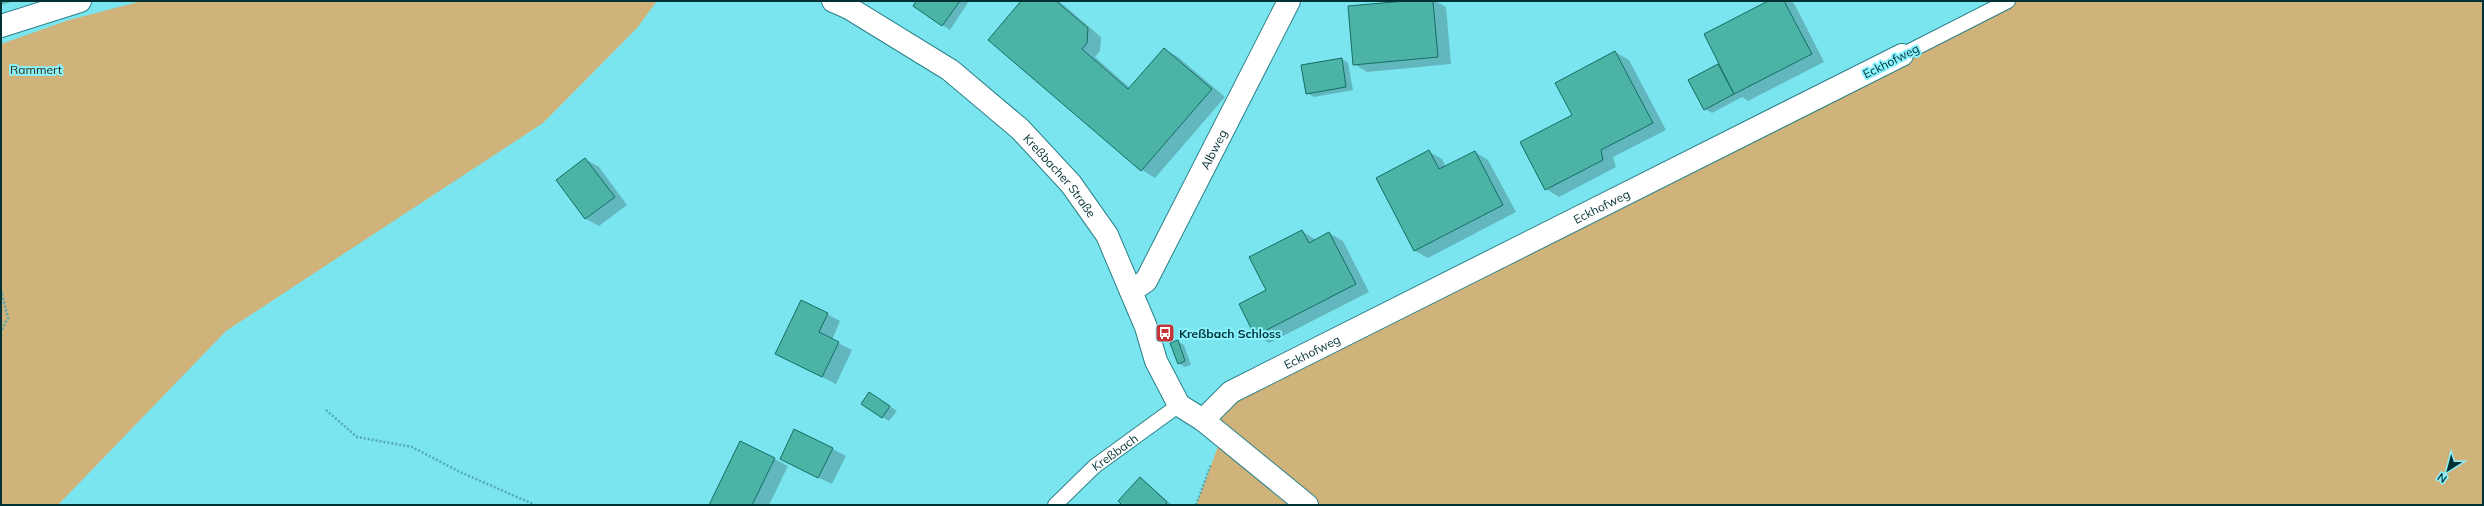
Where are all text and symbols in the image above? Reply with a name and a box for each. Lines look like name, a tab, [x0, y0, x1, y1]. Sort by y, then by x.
street label: Eckhofweg	[1860, 40, 1922, 82]
park label: Rammert	[10, 62, 62, 77]
street label: Albweg	[1197, 127, 1230, 172]
street label: Kreßbacher Straße	[1021, 131, 1100, 220]
street label: Eckhofweg	[1571, 186, 1632, 226]
bus stop icon: Kreßbach Schloss	[1154, 322, 1176, 344]
place label: Kreßbach Schloss	[1179, 326, 1281, 341]
street label: Eckhofweg	[1281, 331, 1342, 372]
street label: Kreßbach	[1089, 430, 1141, 474]
north arrow	[2428, 450, 2468, 490]
text: N	[2435, 470, 2450, 486]

